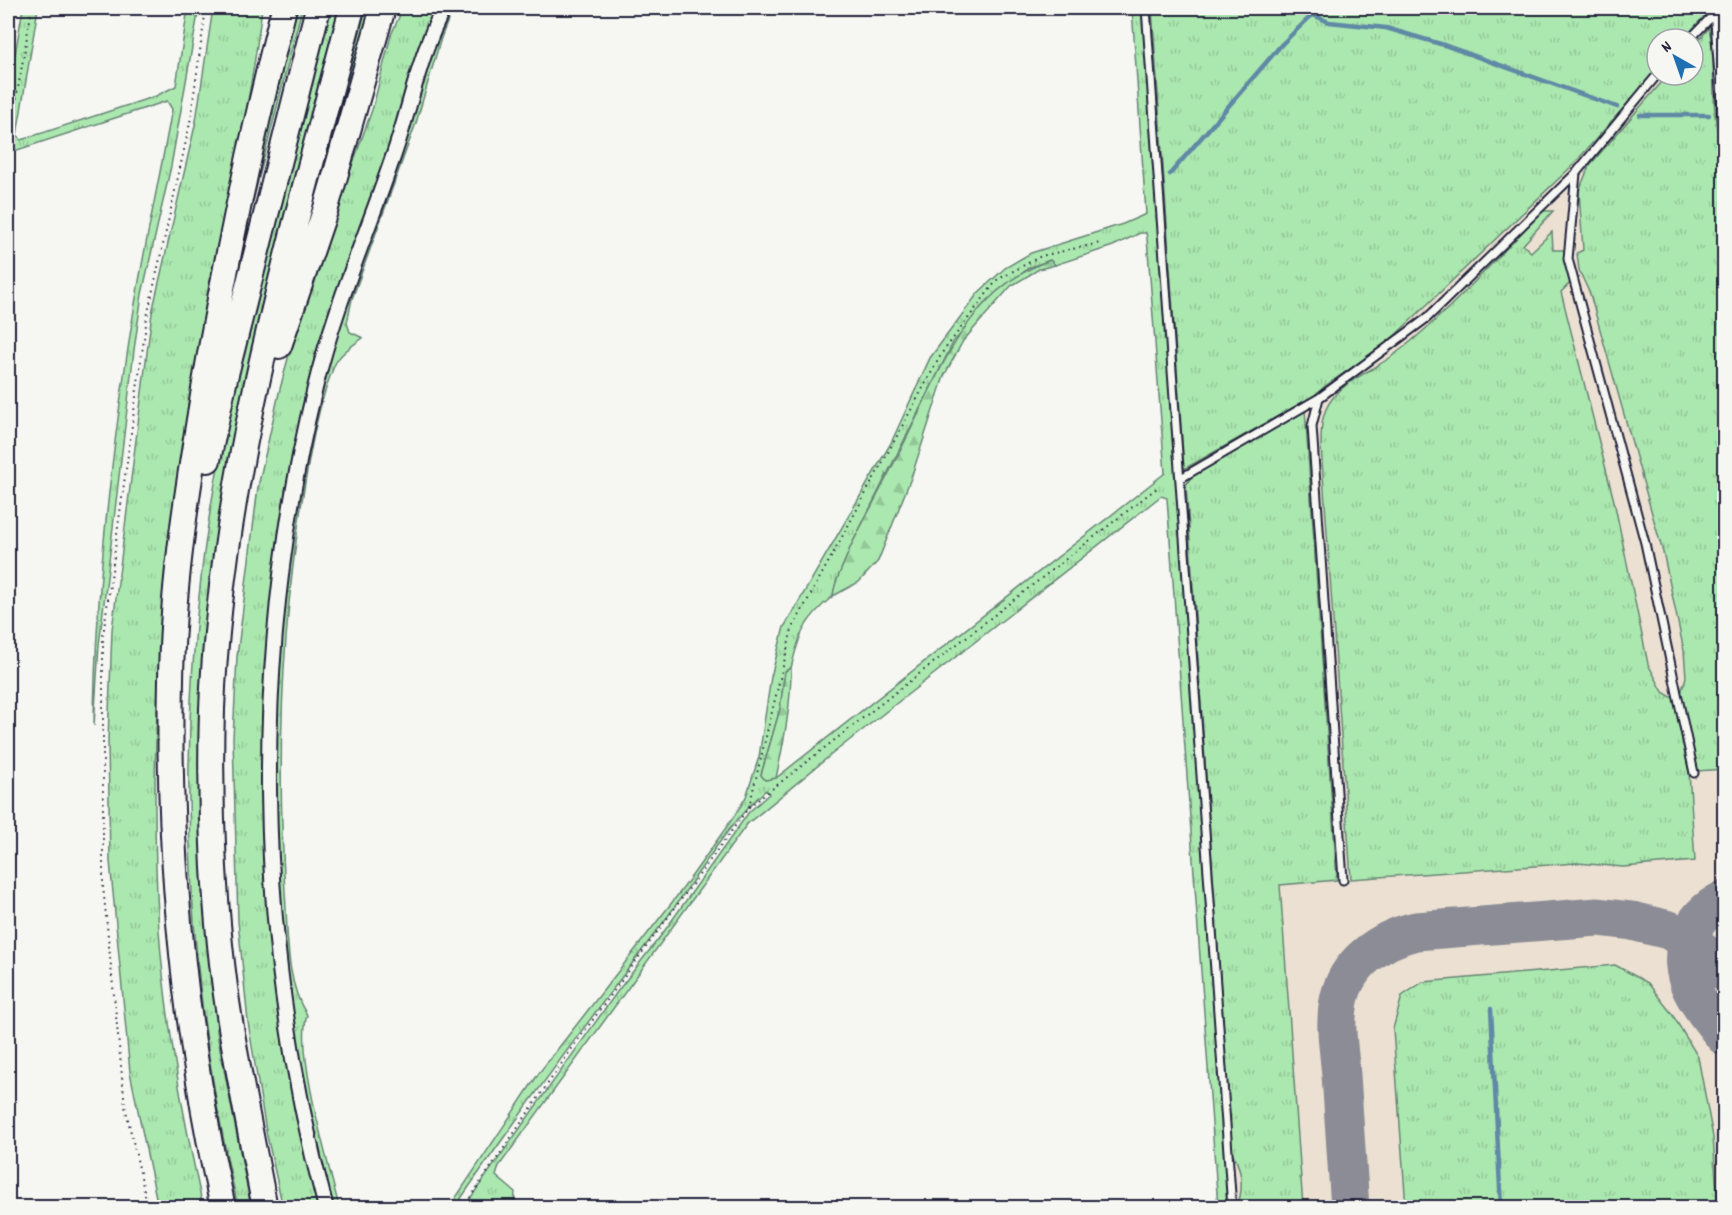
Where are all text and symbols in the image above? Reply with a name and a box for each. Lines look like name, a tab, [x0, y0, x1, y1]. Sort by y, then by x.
north arrow	[1645, 27, 1705, 87]
text: N	[1657, 36, 1677, 59]

